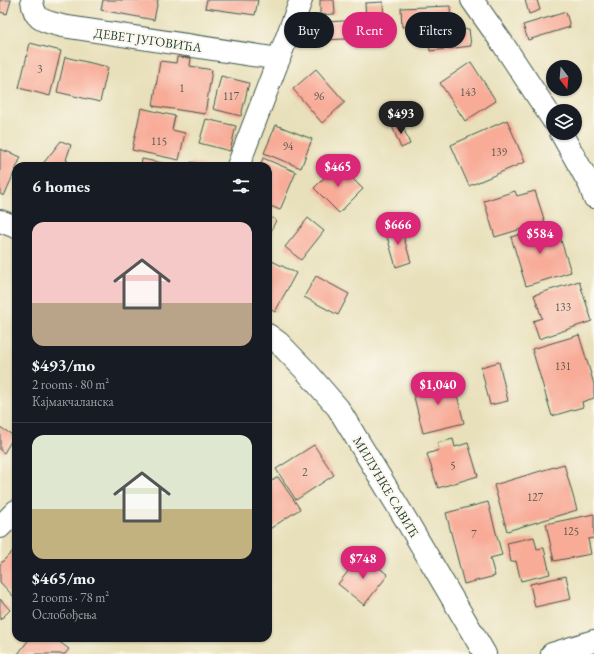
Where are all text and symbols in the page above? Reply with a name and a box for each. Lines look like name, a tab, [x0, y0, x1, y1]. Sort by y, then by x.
chip: Buy	[284, 12, 334, 48]
chip: Rent	[342, 12, 397, 48]
chip: Filters	[405, 12, 466, 48]
street label: ДЕВЕТ ЈУГОВИЋА	[93, 24, 204, 56]
north arrow	[546, 60, 582, 96]
map controls	[546, 60, 582, 140]
house number: 3	[37, 62, 43, 76]
house number: 1	[179, 81, 185, 95]
house number: 143	[460, 85, 476, 99]
house number: 117	[223, 89, 240, 103]
house number: 96	[314, 89, 325, 103]
pin: $493	[377, 101, 425, 135]
button: layers	[546, 104, 582, 140]
text: $493	[388, 105, 414, 122]
house number: 115	[151, 134, 167, 148]
house number: 94	[283, 139, 294, 153]
house number: 139	[491, 145, 508, 159]
pin: $465	[314, 154, 362, 188]
text: $465	[325, 158, 351, 175]
text: 6 homes	[32, 175, 90, 197]
icon: filters	[230, 175, 252, 197]
pin: $666	[374, 212, 422, 246]
text: $666	[385, 216, 411, 233]
pin: $584	[516, 221, 564, 255]
text: $584	[527, 225, 553, 242]
icon: home	[106, 248, 178, 320]
house number: 133	[555, 300, 571, 314]
text: $493/mo	[32, 354, 95, 376]
house number: 131	[555, 359, 571, 373]
pin: $1,040	[405, 372, 471, 406]
text: 2 rooms · 80 m²	[32, 376, 109, 393]
text: $1,040	[420, 376, 456, 393]
text: Кајмакчаланска	[32, 393, 114, 410]
street label: МИЛУНКЕ САВИЋ	[349, 433, 423, 541]
house number: 5	[450, 458, 456, 472]
icon: home	[106, 461, 178, 533]
house number: 2	[302, 465, 308, 479]
house number: 127	[527, 490, 544, 504]
house number: 125	[563, 524, 579, 538]
house number: 7	[471, 527, 477, 541]
pin: $748	[339, 546, 387, 580]
text: $748	[350, 550, 376, 567]
text: $465/mo	[32, 567, 95, 589]
text: 2 rooms · 78 m²	[32, 589, 109, 606]
text: Ослобођења	[32, 606, 97, 623]

